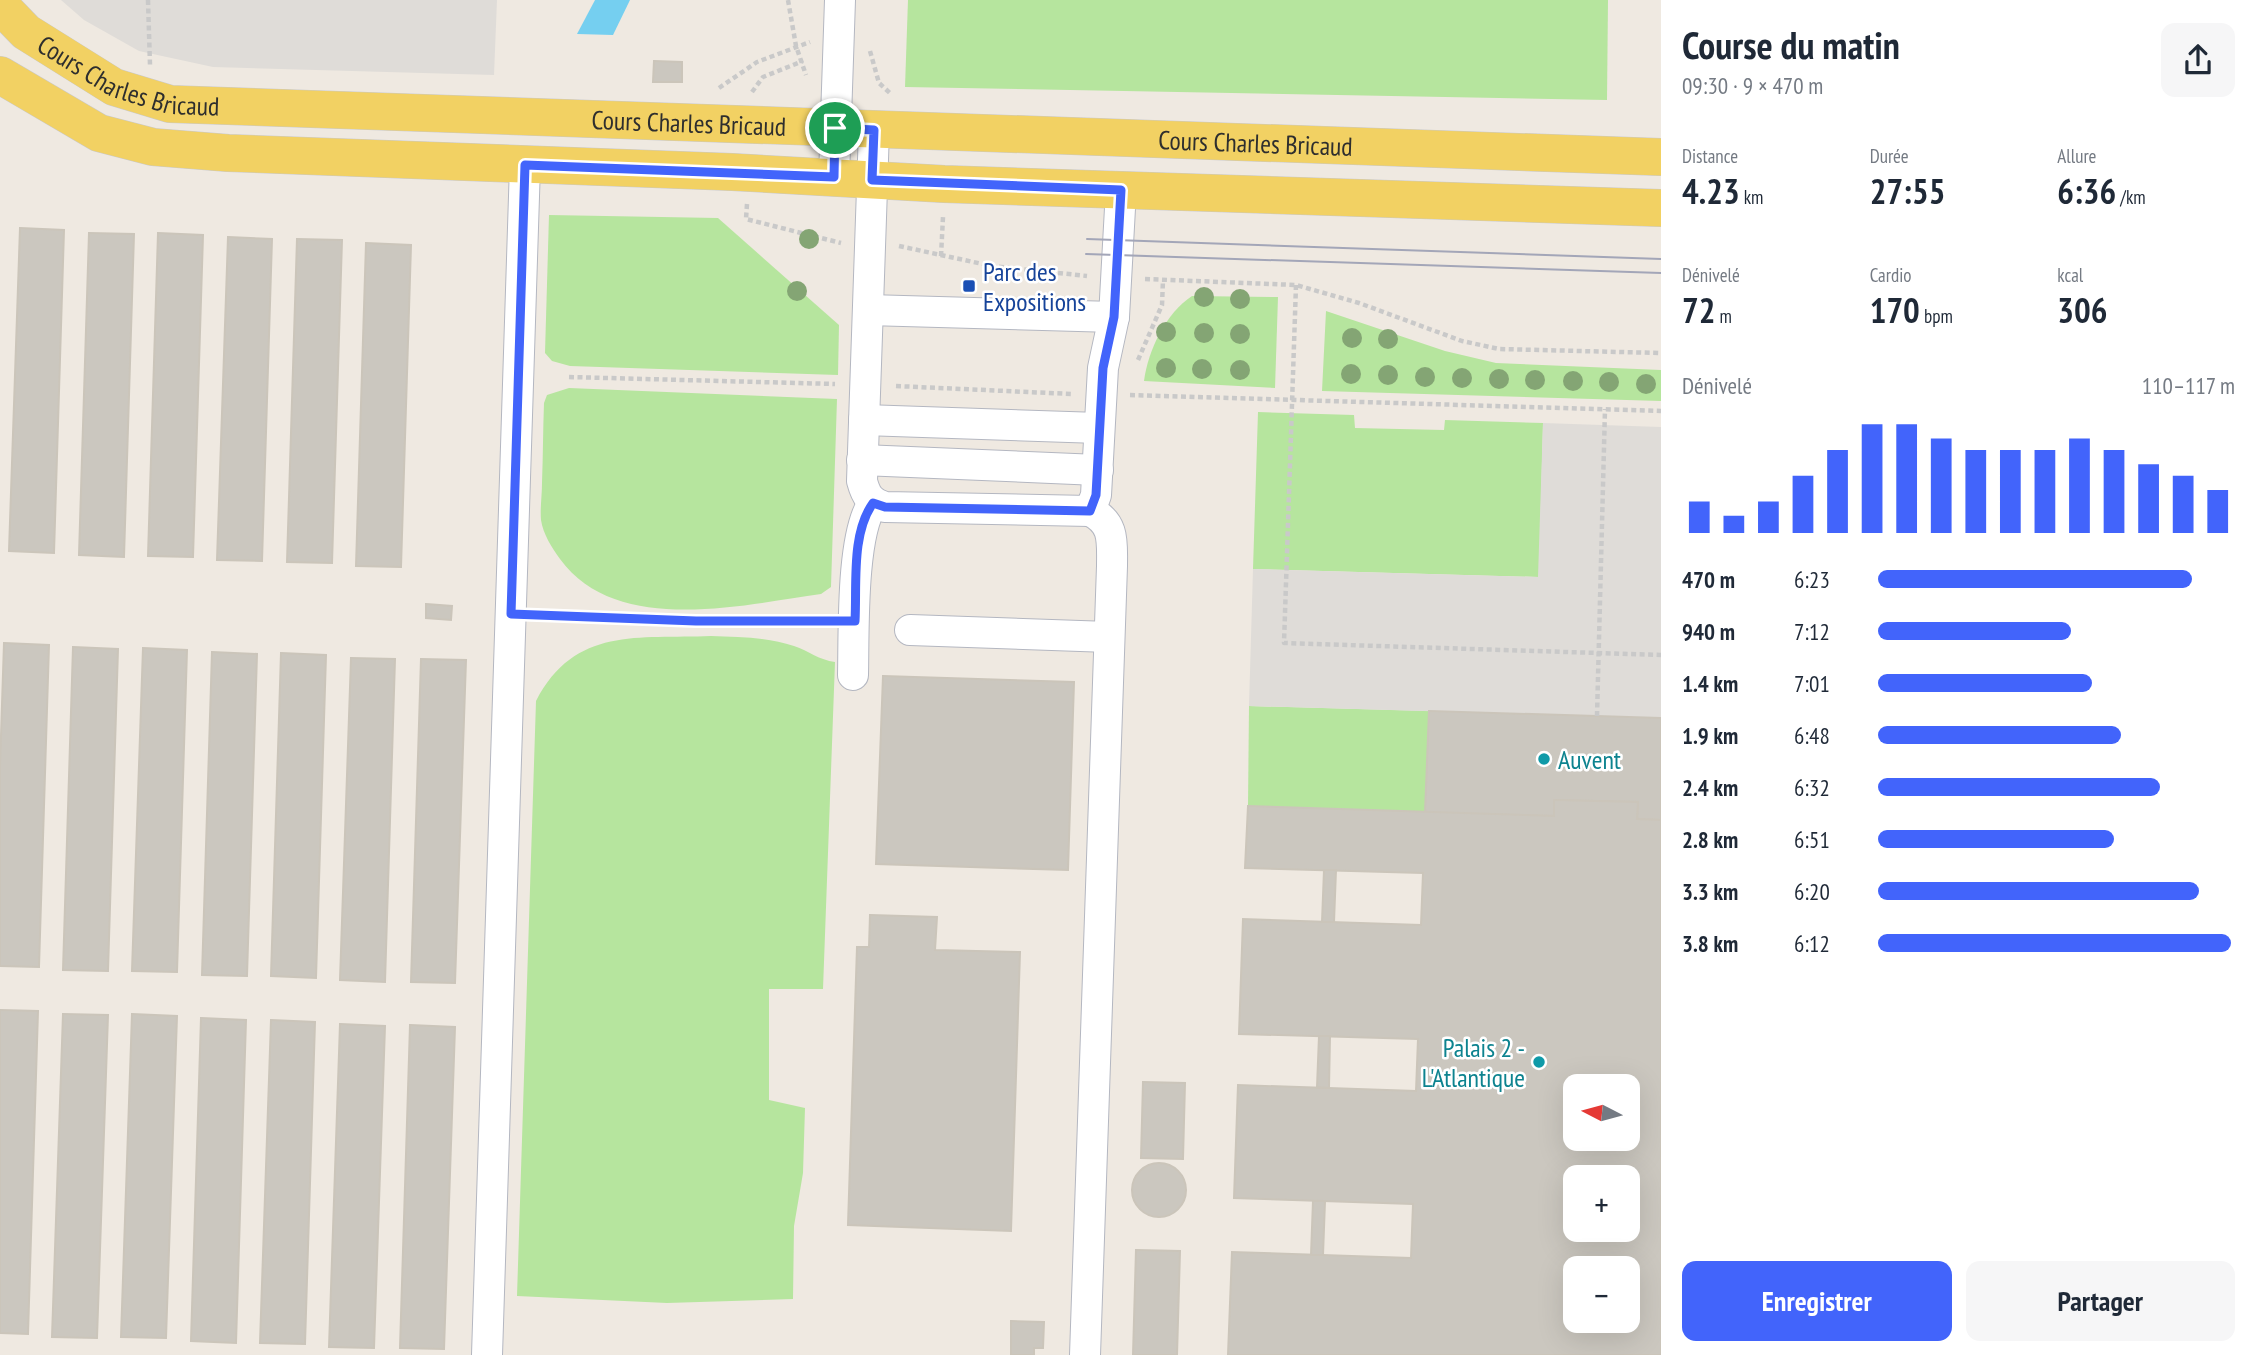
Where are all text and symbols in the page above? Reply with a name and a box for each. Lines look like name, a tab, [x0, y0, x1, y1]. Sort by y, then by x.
text: Course du matin	[1682, 20, 1900, 69]
button: share	[2161, 23, 2235, 97]
street label: Cours Charles Bricaud	[32, 27, 220, 122]
text: 09:30 · 9 × 470 m	[1682, 71, 1823, 100]
pin	[805, 98, 865, 158]
street label: Cours Charles Bricaud	[591, 103, 787, 142]
icon: arrive	[816, 109, 854, 147]
street label: Cours Charles Bricaud	[1158, 123, 1353, 163]
text: Distance	[1682, 144, 1738, 168]
text: Durée	[1870, 144, 1909, 168]
text: Allure	[2057, 144, 2096, 168]
text: 4.23	[1682, 168, 1740, 214]
text: 27:55	[1870, 168, 1945, 214]
text: 6:36	[2057, 168, 2116, 214]
text: km	[1740, 185, 1763, 209]
text: /km	[2116, 185, 2146, 209]
place label: Parc des Expositions	[983, 255, 1086, 318]
text: Dénivelé	[1682, 263, 1740, 287]
text: Cardio	[1870, 263, 1911, 287]
text: kcal	[2057, 263, 2083, 287]
marker: Parc des Expositions	[961, 278, 977, 294]
text: 72	[1682, 287, 1715, 333]
text: 170	[1870, 287, 1920, 333]
text: 306	[2057, 287, 2108, 333]
text: m	[1715, 304, 1732, 328]
text: bpm	[1920, 304, 1953, 328]
text: Dénivelé	[1682, 371, 1752, 400]
text: 110–117 m	[2142, 371, 2235, 400]
text: 470 m	[1682, 565, 1735, 594]
text: 6:23	[1794, 565, 1830, 594]
text: 940 m	[1682, 617, 1735, 646]
text: 7:12	[1794, 617, 1830, 646]
text: 1.4 km	[1682, 669, 1738, 698]
text: 7:01	[1794, 669, 1830, 698]
text: 1.9 km	[1682, 721, 1738, 750]
text: 6:48	[1794, 721, 1830, 750]
place label: Auvent	[1558, 743, 1621, 776]
marker: Auvent	[1536, 751, 1552, 767]
text: 2.4 km	[1682, 773, 1738, 802]
text: 6:32	[1794, 773, 1830, 802]
text: 2.8 km	[1682, 825, 1738, 854]
text: 6:51	[1794, 825, 1830, 854]
text: 3.3 km	[1682, 877, 1738, 906]
text: 6:20	[1794, 877, 1830, 906]
text: 3.8 km	[1682, 929, 1738, 958]
text: 6:12	[1794, 929, 1830, 958]
place label: Palais 2 - L'Atlantique	[1422, 1031, 1525, 1094]
marker: Palais 2 - L'Atlantique	[1531, 1054, 1547, 1070]
north arrow	[1563, 1074, 1640, 1152]
map controls	[1563, 1074, 1640, 1333]
button: +	[1563, 1165, 1640, 1242]
button: −	[1563, 1256, 1640, 1333]
button: Enregistrer	[1682, 1261, 1952, 1341]
button: Partager	[1966, 1261, 2235, 1341]

